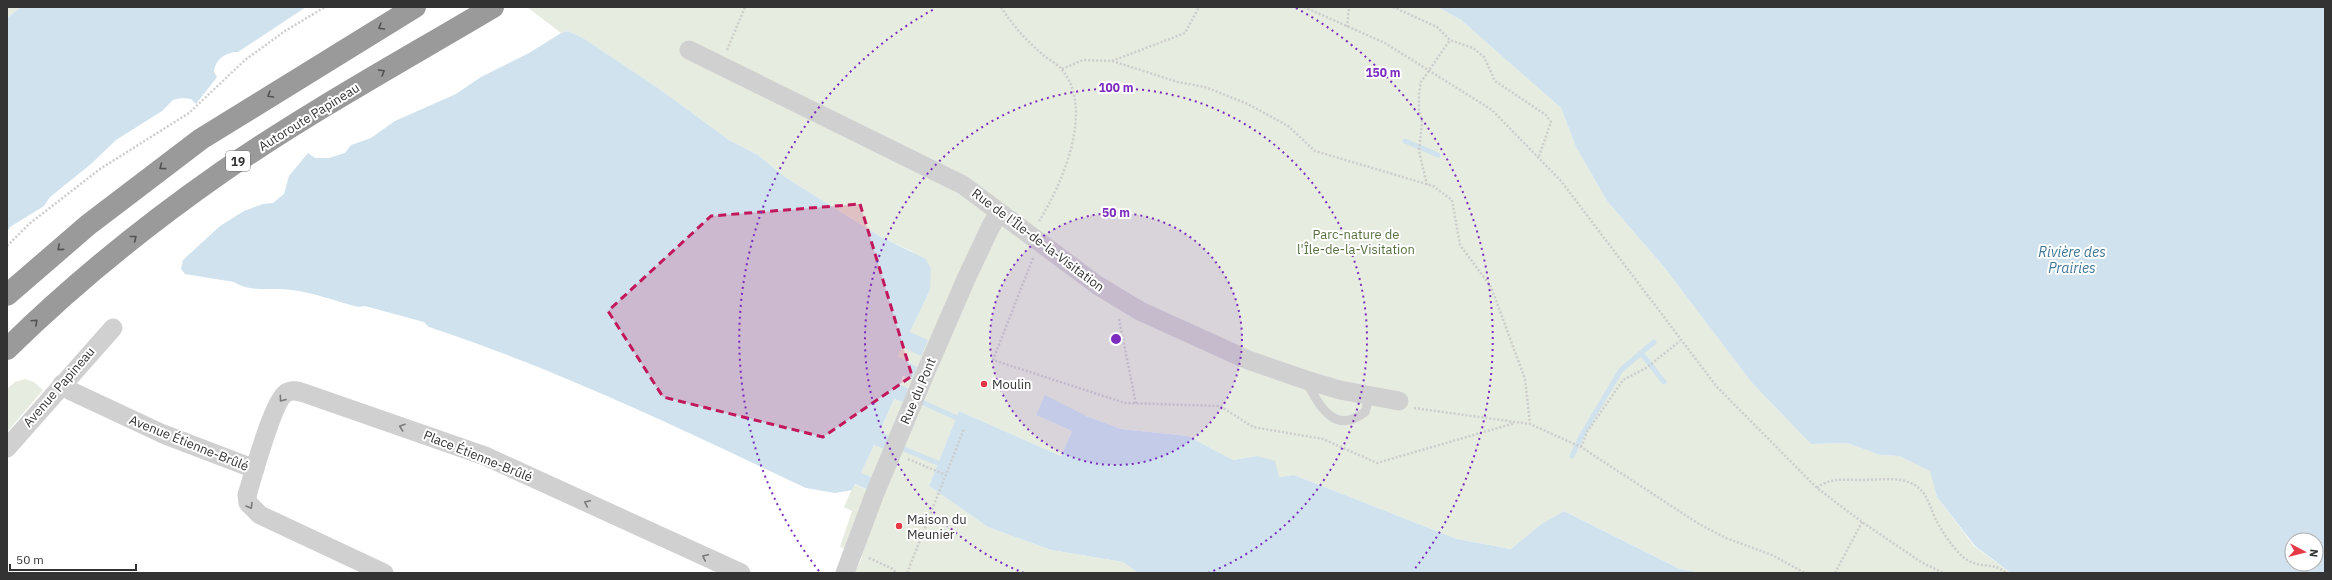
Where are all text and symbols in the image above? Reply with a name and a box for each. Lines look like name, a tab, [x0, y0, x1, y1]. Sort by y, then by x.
one-way arrow	[378, 22, 385, 29]
text: 150 m	[1365, 65, 1401, 80]
one-way arrow	[378, 69, 385, 76]
street label: Autoroute Papineau	[255, 79, 363, 155]
text: 100 m	[1098, 80, 1134, 95]
one-way arrow	[267, 90, 274, 97]
road number: 19	[226, 151, 250, 171]
one-way arrow	[160, 162, 167, 169]
street label: Rue de l'Île-de-la-Visitation	[968, 185, 1108, 295]
text: 50 m	[1102, 205, 1130, 220]
park label: Parc-nature de l'Île-de-la-Visitation	[1297, 226, 1415, 258]
one-way arrow	[130, 235, 137, 242]
one-way arrow	[58, 243, 65, 250]
water label: Rivière des Prairies	[2038, 243, 2106, 277]
one-way arrow	[31, 320, 38, 327]
centre of rings	[1109, 332, 1123, 346]
street label: Avenue Papineau	[20, 343, 98, 431]
street label: Rue du Pont	[896, 355, 940, 427]
place label: Moulin	[992, 376, 1031, 393]
marker: Moulin	[979, 379, 989, 389]
one-way arrow	[280, 394, 287, 401]
street label: Avenue Étienne-Brûlé	[127, 411, 251, 475]
one-way arrow	[399, 423, 406, 431]
street label: Place Étienne-Brûlé	[421, 426, 535, 486]
one-way arrow	[584, 500, 591, 508]
one-way arrow	[246, 502, 253, 509]
place label: Maison du Meunier	[907, 511, 967, 543]
marker: Maison du Meunier	[894, 521, 904, 531]
north arrow	[2284, 532, 2324, 572]
scale bar	[10, 546, 136, 572]
text: N	[2306, 548, 2321, 558]
text: 50 m	[16, 552, 44, 567]
one-way arrow	[702, 554, 710, 562]

